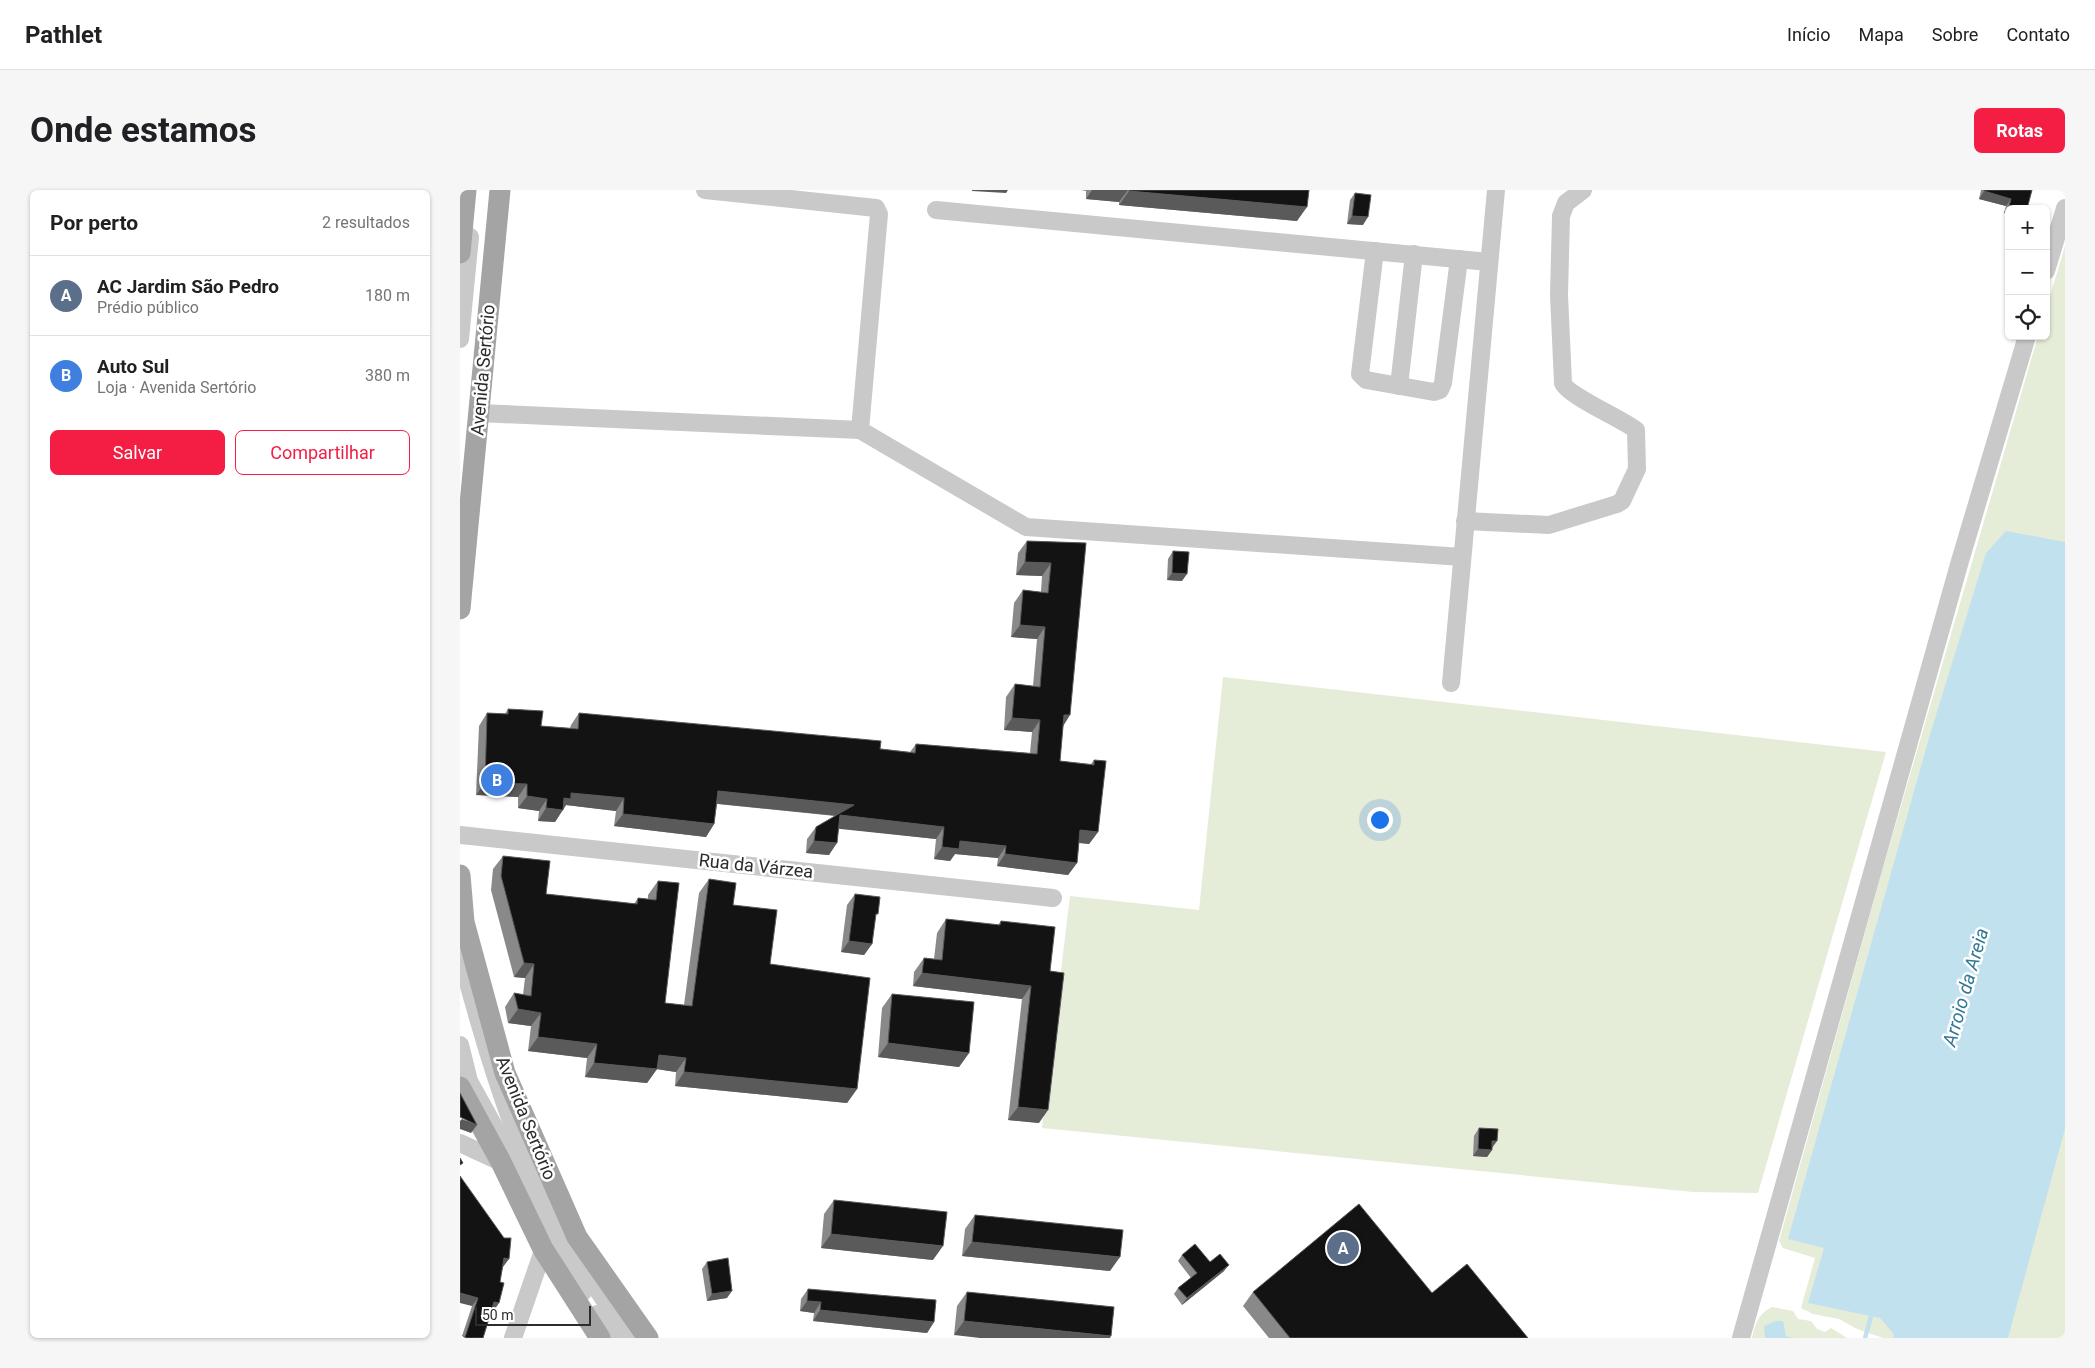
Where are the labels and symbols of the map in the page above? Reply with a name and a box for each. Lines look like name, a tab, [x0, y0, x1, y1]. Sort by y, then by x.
street label: Avenida Sertório	[466, 303, 499, 436]
pin: B	[481, 761, 513, 799]
your location	[1367, 807, 1393, 833]
street label: Rua da Várzea	[698, 849, 814, 882]
water label: Arroio da Areia	[1937, 925, 1993, 1050]
street label: Avenida Sertório	[492, 1053, 561, 1183]
pin: A	[1327, 1229, 1359, 1267]
scale bar	[475, 1303, 591, 1326]

